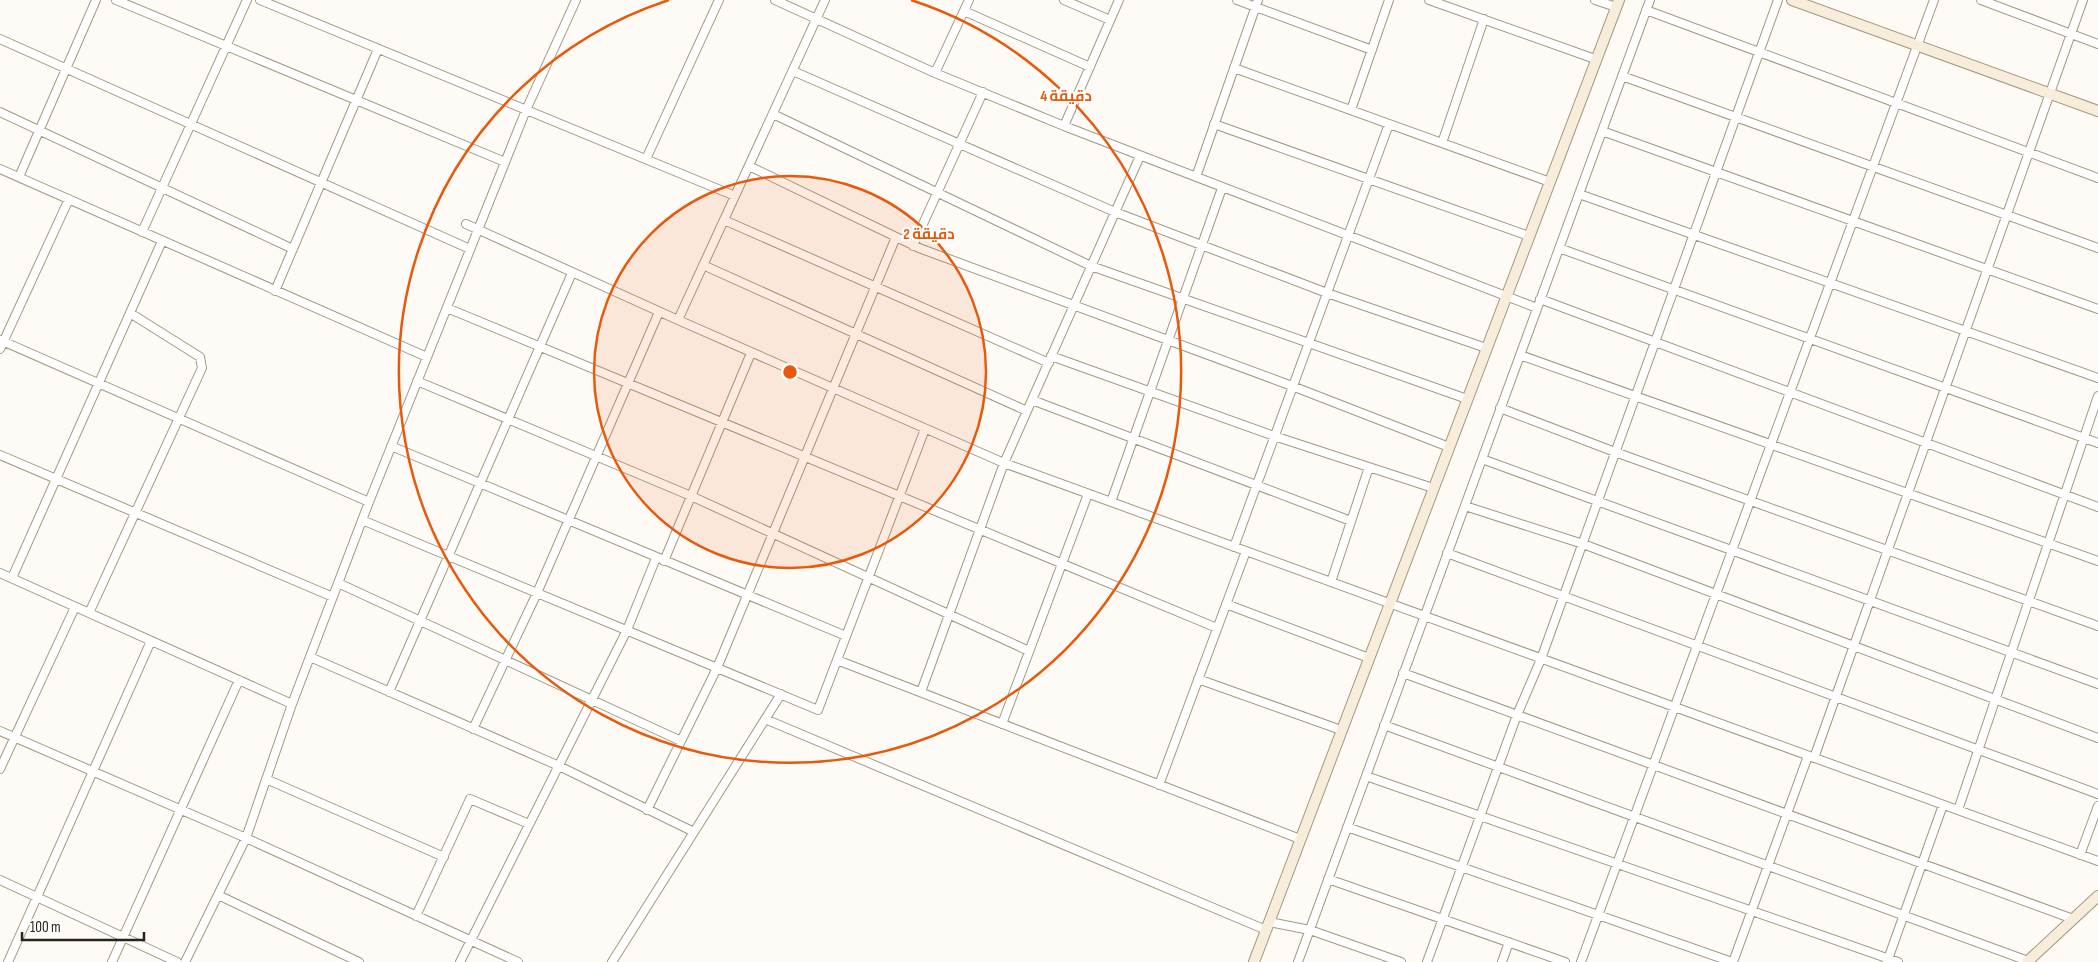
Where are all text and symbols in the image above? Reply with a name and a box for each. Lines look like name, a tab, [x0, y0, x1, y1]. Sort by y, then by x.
text: 4 دقيقة	[1040, 87, 1092, 106]
text: 2 دقيقة	[903, 225, 955, 244]
centre of rings	[781, 363, 799, 381]
scale bar	[22, 910, 145, 942]
text: 100 m	[30, 918, 61, 937]

